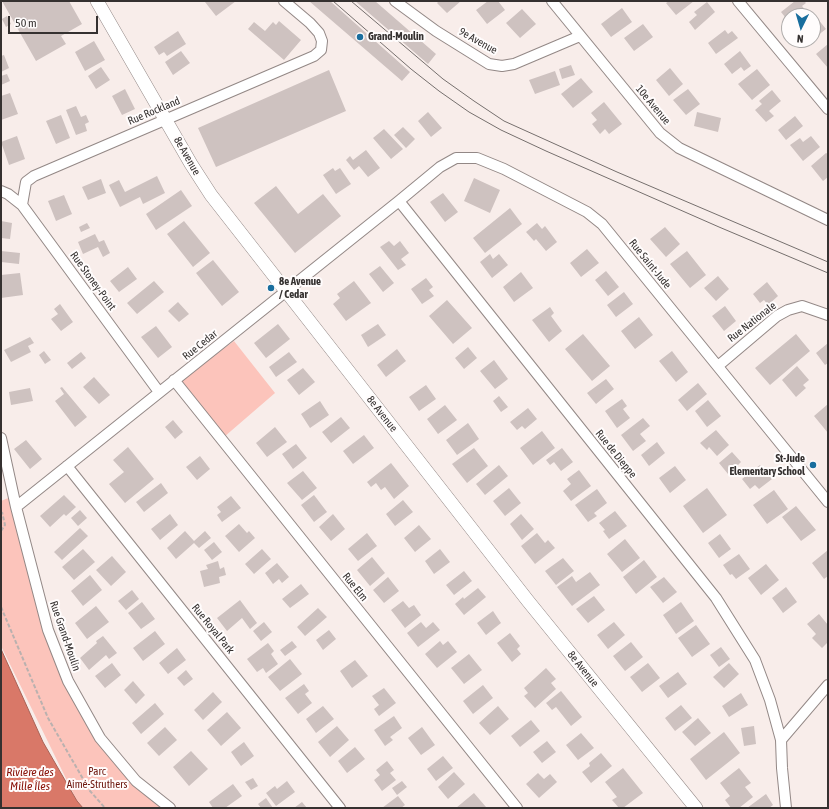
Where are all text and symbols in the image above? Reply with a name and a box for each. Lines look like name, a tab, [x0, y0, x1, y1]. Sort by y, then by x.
scale bar	[10, 8, 100, 34]
north arrow	[781, 8, 821, 48]
text: 50 m	[15, 16, 37, 30]
street label: 9e Avenue	[456, 25, 500, 57]
place label: Grand-Moulin	[368, 30, 424, 44]
marker: Grand-Moulin	[355, 32, 365, 42]
text: N	[796, 33, 804, 45]
street label: 10e Avenue	[633, 83, 673, 127]
street label: Rue Rockland	[126, 94, 182, 128]
street label: 8e Avenue	[171, 134, 203, 178]
street label: Rue Saint-Jude	[626, 237, 674, 291]
street label: Rue Stoney-Point	[67, 249, 119, 313]
place label: 8e Avenue / Cedar	[279, 275, 321, 301]
marker: 8e Avenue / Cedar	[266, 283, 276, 293]
street label: Rue Nationale	[725, 299, 779, 345]
street label: Rue Cedar	[180, 327, 220, 363]
street label: 8e Avenue	[364, 393, 400, 435]
street label: Rue de Dieppe	[593, 427, 639, 481]
place label: St-Jude Elementary School	[729, 452, 805, 478]
marker: St-Jude Elementary School	[808, 460, 818, 470]
street label: Rue Elm	[340, 570, 370, 604]
street label: Rue Grand-Moulin	[47, 599, 83, 673]
street label: Rue Royal Park	[189, 601, 237, 657]
street label: 8e Avenue	[565, 648, 601, 690]
water label: Rivière des Mille Îles	[6, 765, 54, 793]
park label: Parc Aimé-Struthers	[67, 765, 127, 791]

